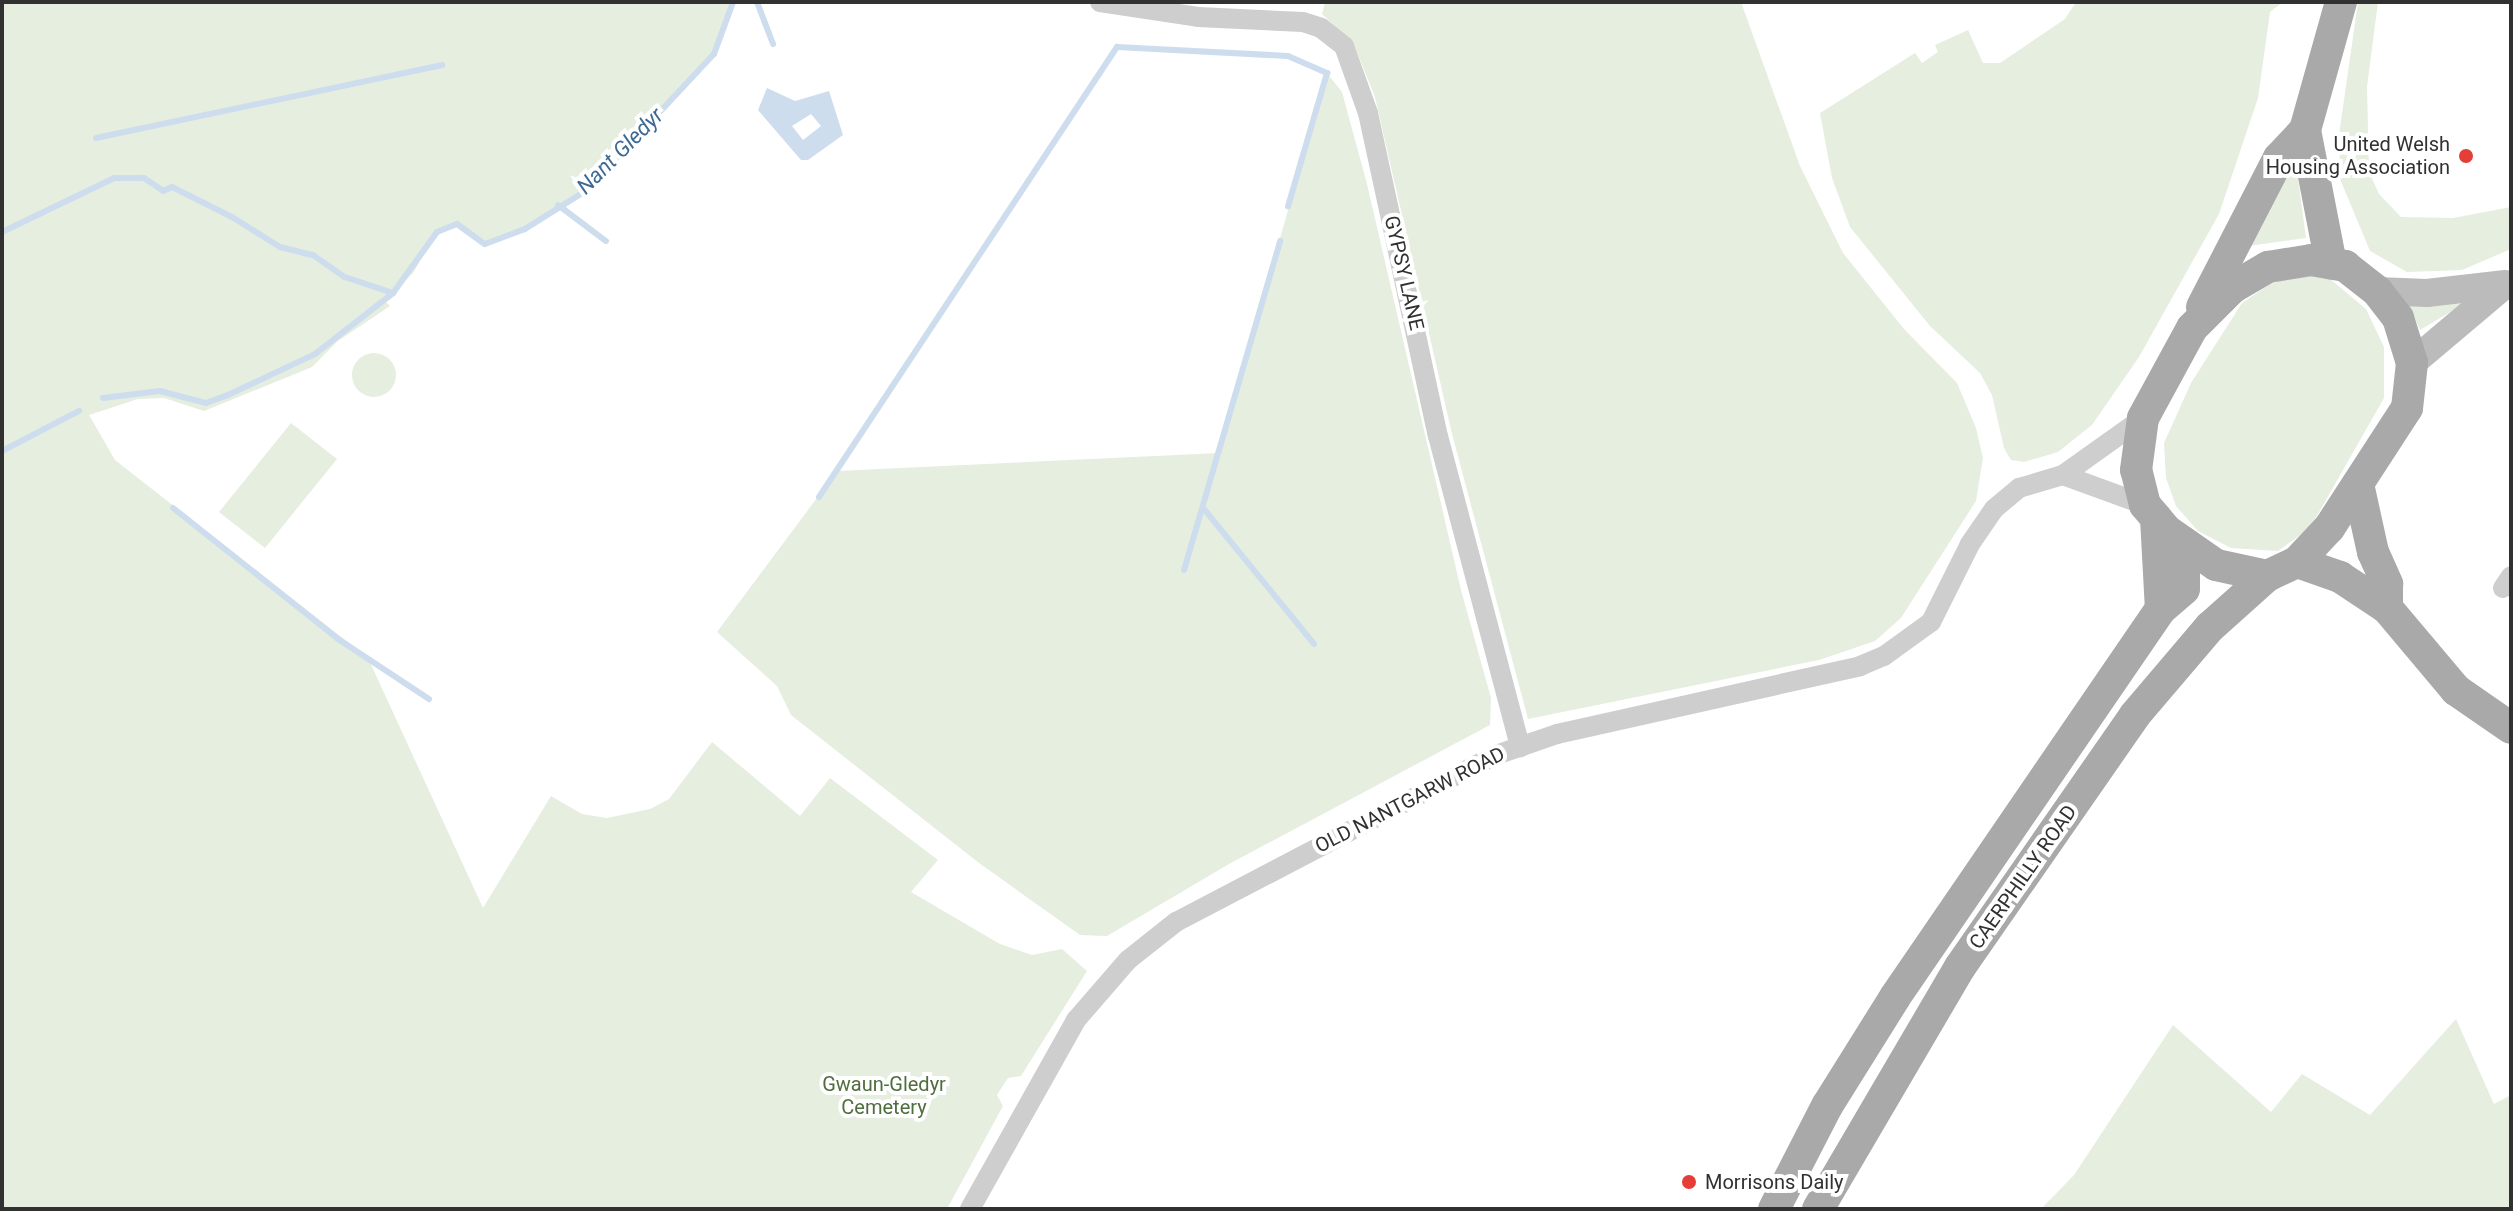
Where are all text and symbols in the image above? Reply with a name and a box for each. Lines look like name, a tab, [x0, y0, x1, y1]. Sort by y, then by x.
water label: Nant Gledyr	[571, 102, 669, 200]
place label: United Welsh Housing Association	[2266, 132, 2450, 179]
marker: United Welsh Housing Association	[2457, 147, 2475, 165]
street label: GYPSY LANE	[1379, 213, 1429, 333]
street label: OLD NANTGARW ROAD	[1311, 742, 1509, 858]
street label: CAERPHILLY ROAD	[1964, 800, 2082, 954]
park label: Gwaun-Gledyr Cemetery	[822, 1073, 946, 1120]
place label: Morrisons Daily	[1705, 1170, 1844, 1194]
marker: Morrisons Daily	[1680, 1173, 1698, 1191]

